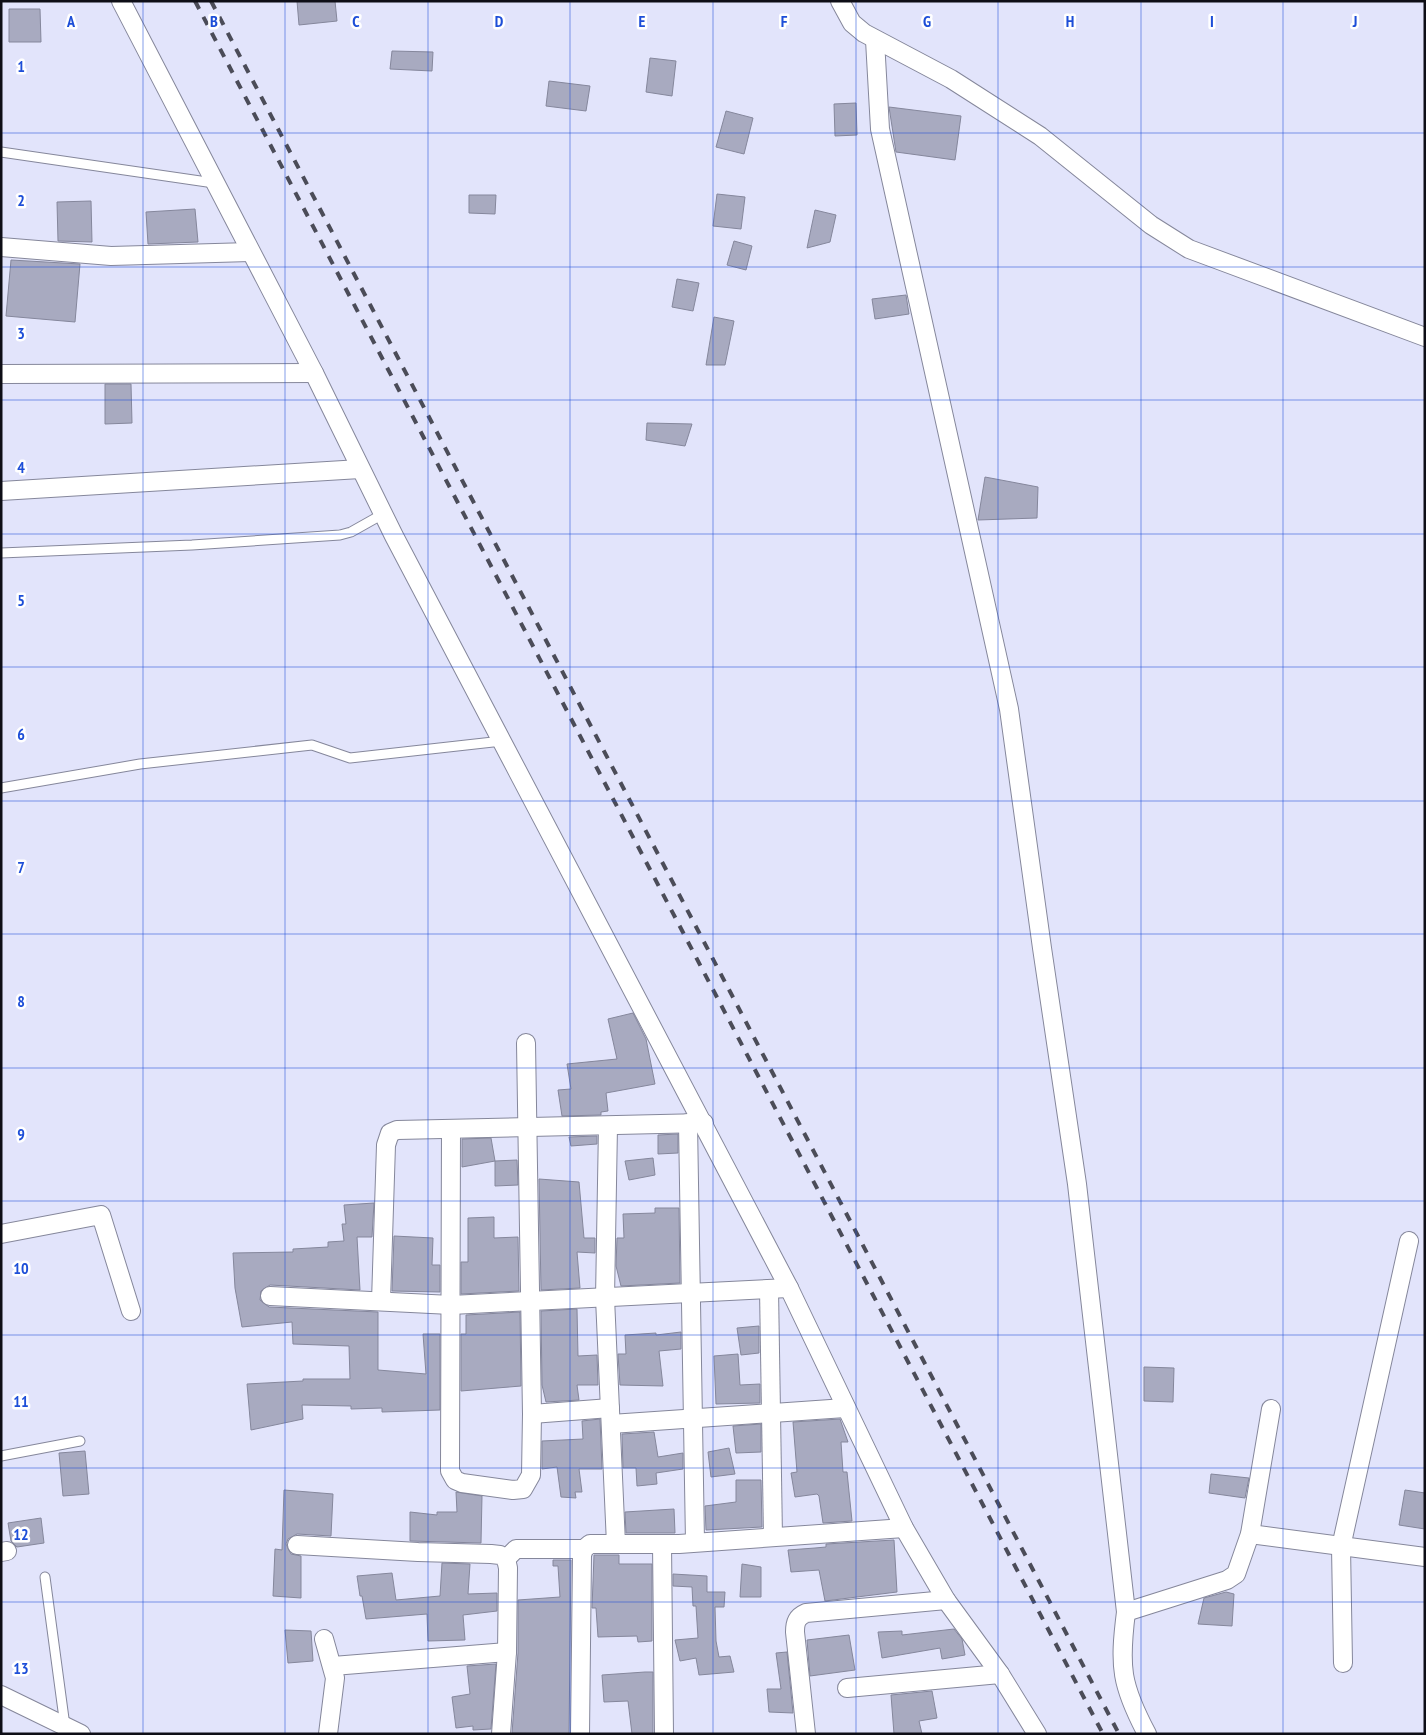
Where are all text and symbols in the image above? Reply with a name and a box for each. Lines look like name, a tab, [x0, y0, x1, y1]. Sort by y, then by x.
text: A	[66, 11, 76, 31]
text: B	[210, 11, 218, 31]
text: C	[352, 11, 360, 31]
text: D	[495, 11, 504, 31]
text: E	[639, 11, 646, 31]
text: F	[781, 11, 788, 31]
text: G	[923, 11, 931, 31]
text: H	[1066, 11, 1074, 31]
text: I	[1210, 11, 1214, 31]
text: J	[1352, 11, 1357, 31]
text: 1	[17, 56, 25, 76]
text: 2	[17, 190, 25, 210]
text: 3	[17, 323, 25, 343]
text: 4	[17, 457, 25, 477]
text: 5	[17, 590, 25, 610]
text: 6	[17, 724, 25, 744]
text: 7	[17, 857, 25, 877]
text: 8	[17, 991, 25, 1011]
text: 9	[17, 1124, 25, 1144]
text: 10	[13, 1258, 29, 1278]
text: 11	[13, 1391, 29, 1411]
text: 12	[13, 1524, 29, 1544]
text: 13	[13, 1658, 29, 1678]

